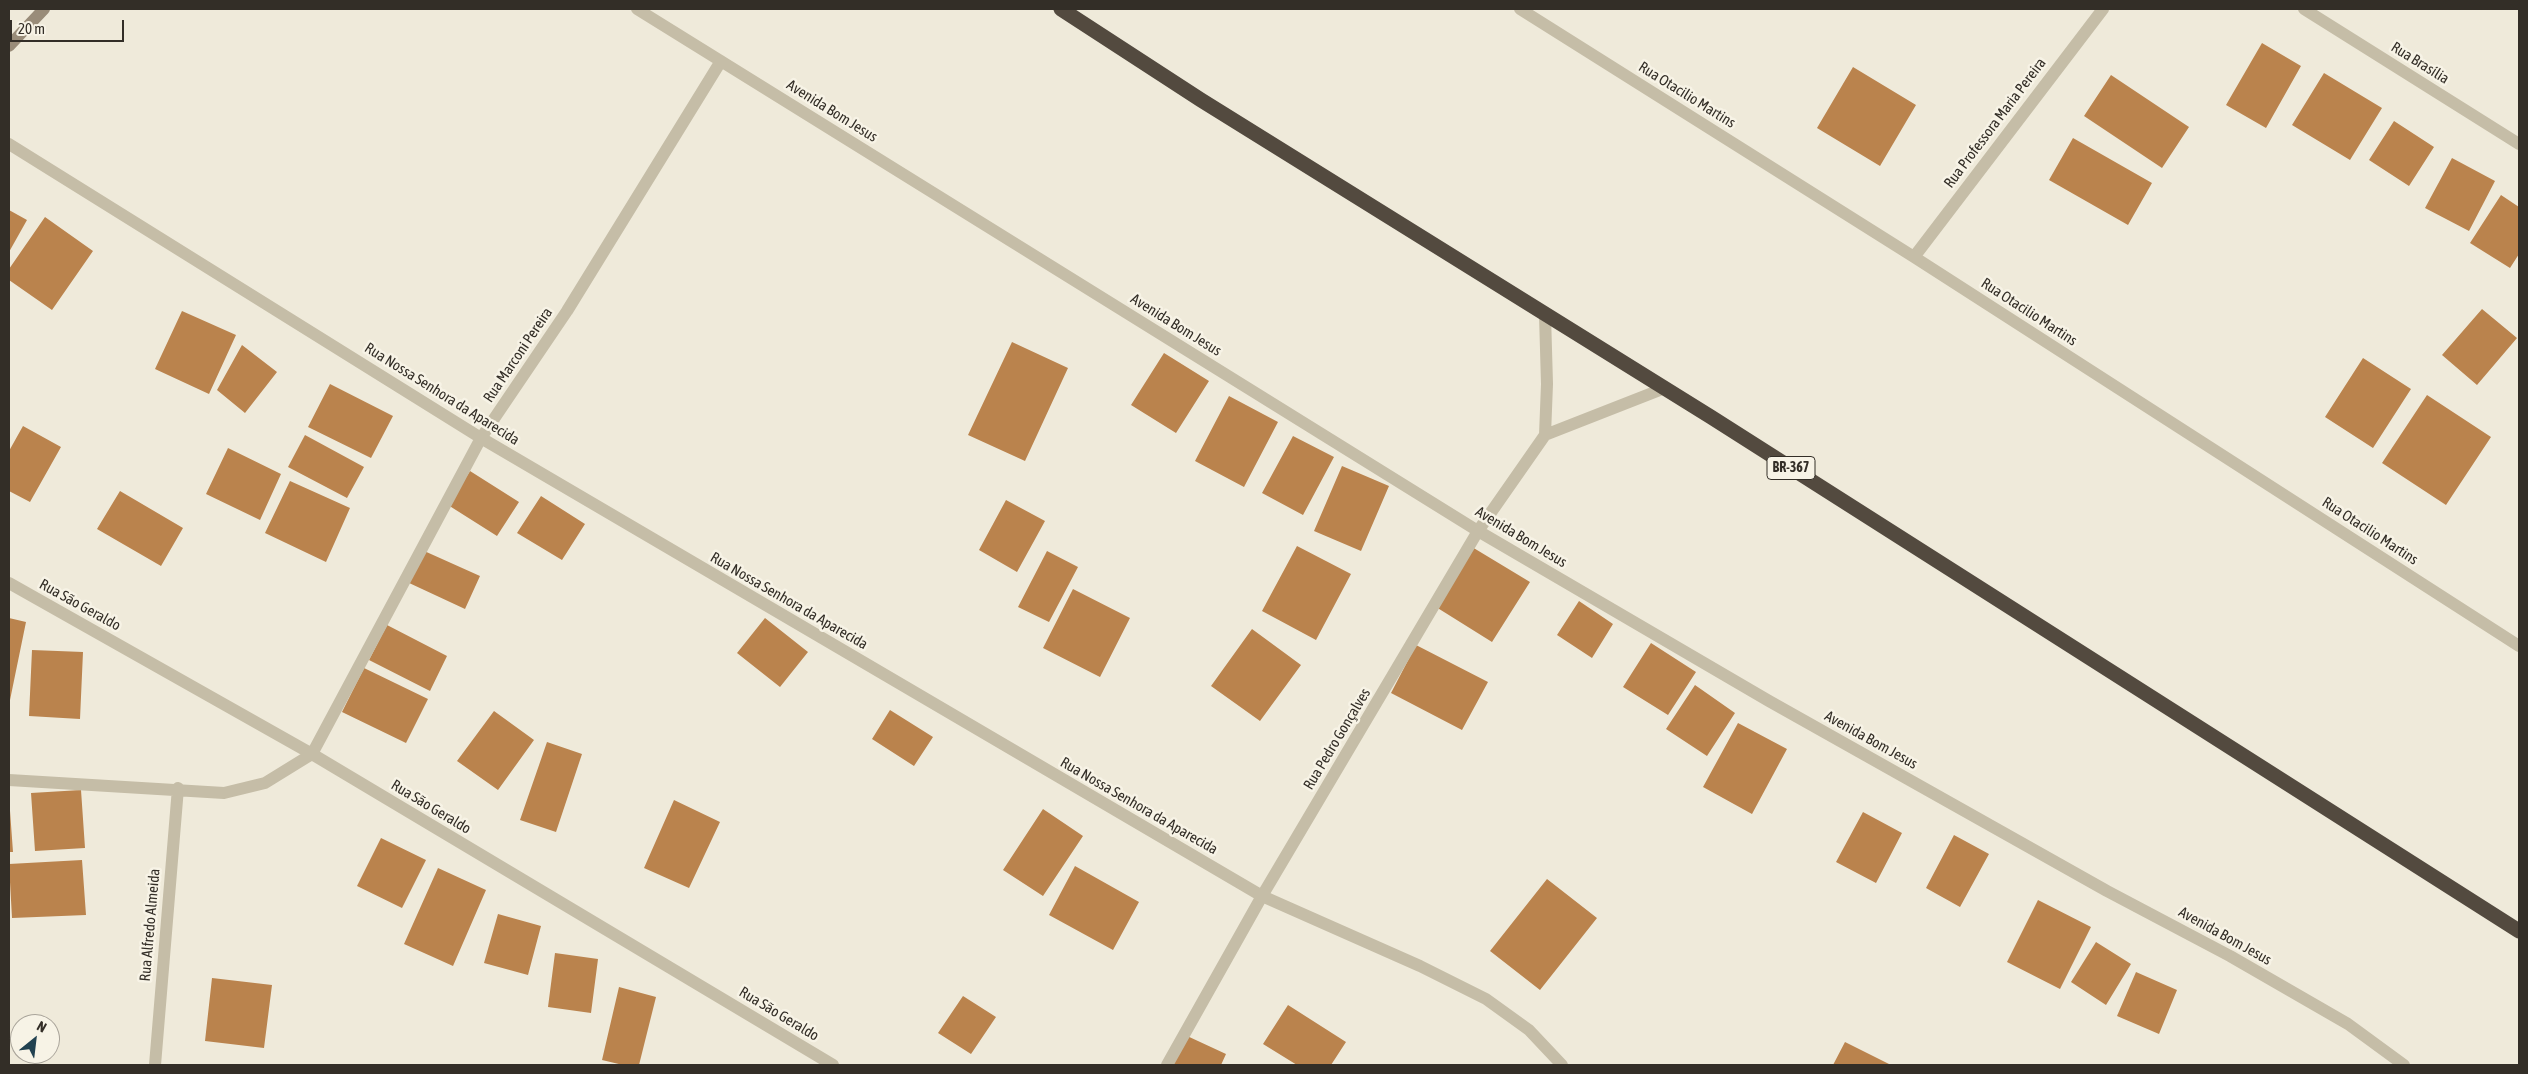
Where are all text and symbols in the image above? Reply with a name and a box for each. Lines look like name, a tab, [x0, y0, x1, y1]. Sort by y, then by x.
scale bar	[12, 10, 126, 42]
text: 20 m	[18, 20, 45, 37]
street label: Rua Brasília	[2388, 38, 2452, 88]
street label: Rua Professora Maria Pereira	[1940, 54, 2050, 192]
street label: Rua Otacilio Martins	[1635, 58, 1739, 132]
street label: Avenida Bom Jesus	[783, 76, 881, 146]
street label: Rua Otacilio Martins	[1978, 274, 2080, 350]
street label: Avenida Bom Jesus	[1127, 290, 1225, 360]
street label: Rua Marconi Pereira	[480, 304, 556, 406]
street label: Rua Nossa Senhora da Aparecida	[361, 339, 523, 449]
road number: BR-367	[1767, 456, 1815, 479]
street label: Rua Otacilio Martins	[2319, 493, 2421, 569]
street label: Avenida Bom Jesus	[1472, 503, 1570, 571]
street label: Rua Nossa Senhora da Aparecida	[707, 548, 871, 654]
street label: Rua São Geraldo	[36, 575, 124, 635]
street label: Rua Pedro Gonçalves	[1300, 685, 1374, 793]
street label: Avenida Bom Jesus	[1821, 707, 1921, 773]
street label: Rua Nossa Senhora da Aparecida	[1057, 753, 1221, 859]
street label: Rua São Geraldo	[388, 776, 474, 838]
street label: Rua Alfredo Almeida	[136, 868, 164, 982]
street label: Avenida Bom Jesus	[2175, 903, 2275, 969]
street label: Rua São Geraldo	[736, 983, 822, 1045]
north arrow	[10, 1014, 60, 1064]
text: N	[34, 1018, 49, 1036]

